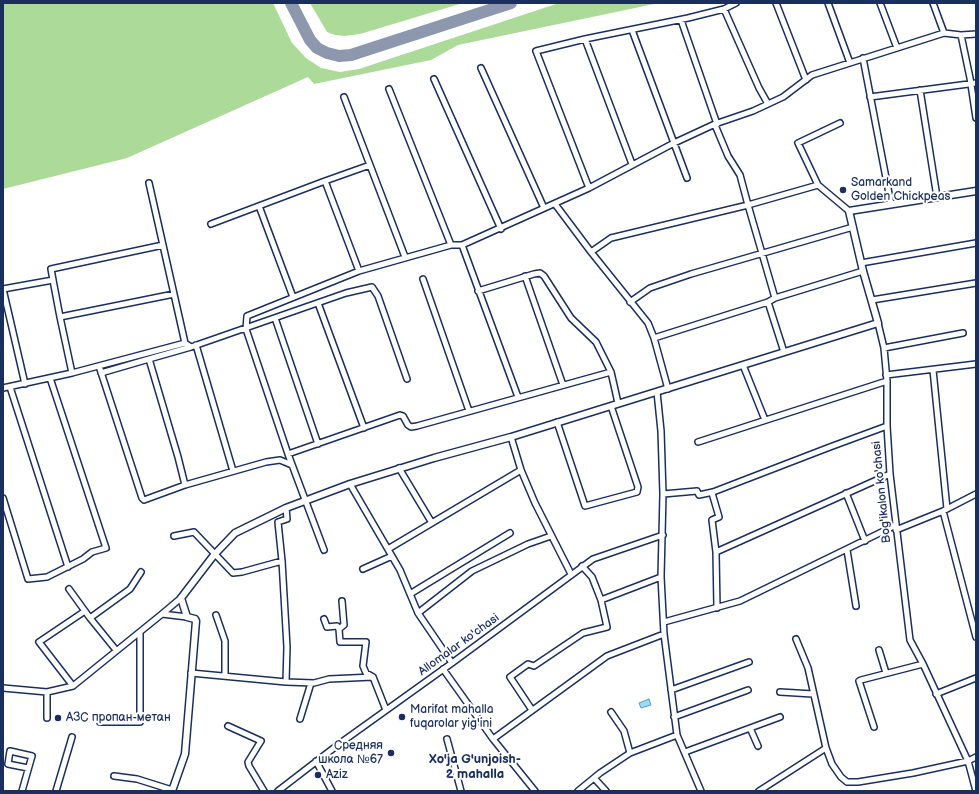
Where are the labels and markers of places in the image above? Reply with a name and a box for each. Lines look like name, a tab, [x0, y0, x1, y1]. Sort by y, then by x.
place label: Samarkand Golden Chickpeas	[851, 176, 950, 204]
marker: Samarkand Golden Chickpeas	[838, 185, 848, 195]
place label: Marifat mahalla fuqarolar yig'ini	[410, 703, 493, 731]
place label: АЗС пропан-метан	[66, 711, 171, 725]
marker: Marifat mahalla fuqarolar yig'ini	[397, 712, 407, 722]
marker: АЗС пропан-метан	[53, 713, 63, 723]
place label: Средняя школа №67	[318, 739, 383, 767]
marker: Средняя школа №67	[386, 748, 396, 758]
place label: Aziz	[326, 768, 348, 782]
marker: Aziz	[313, 770, 323, 780]

